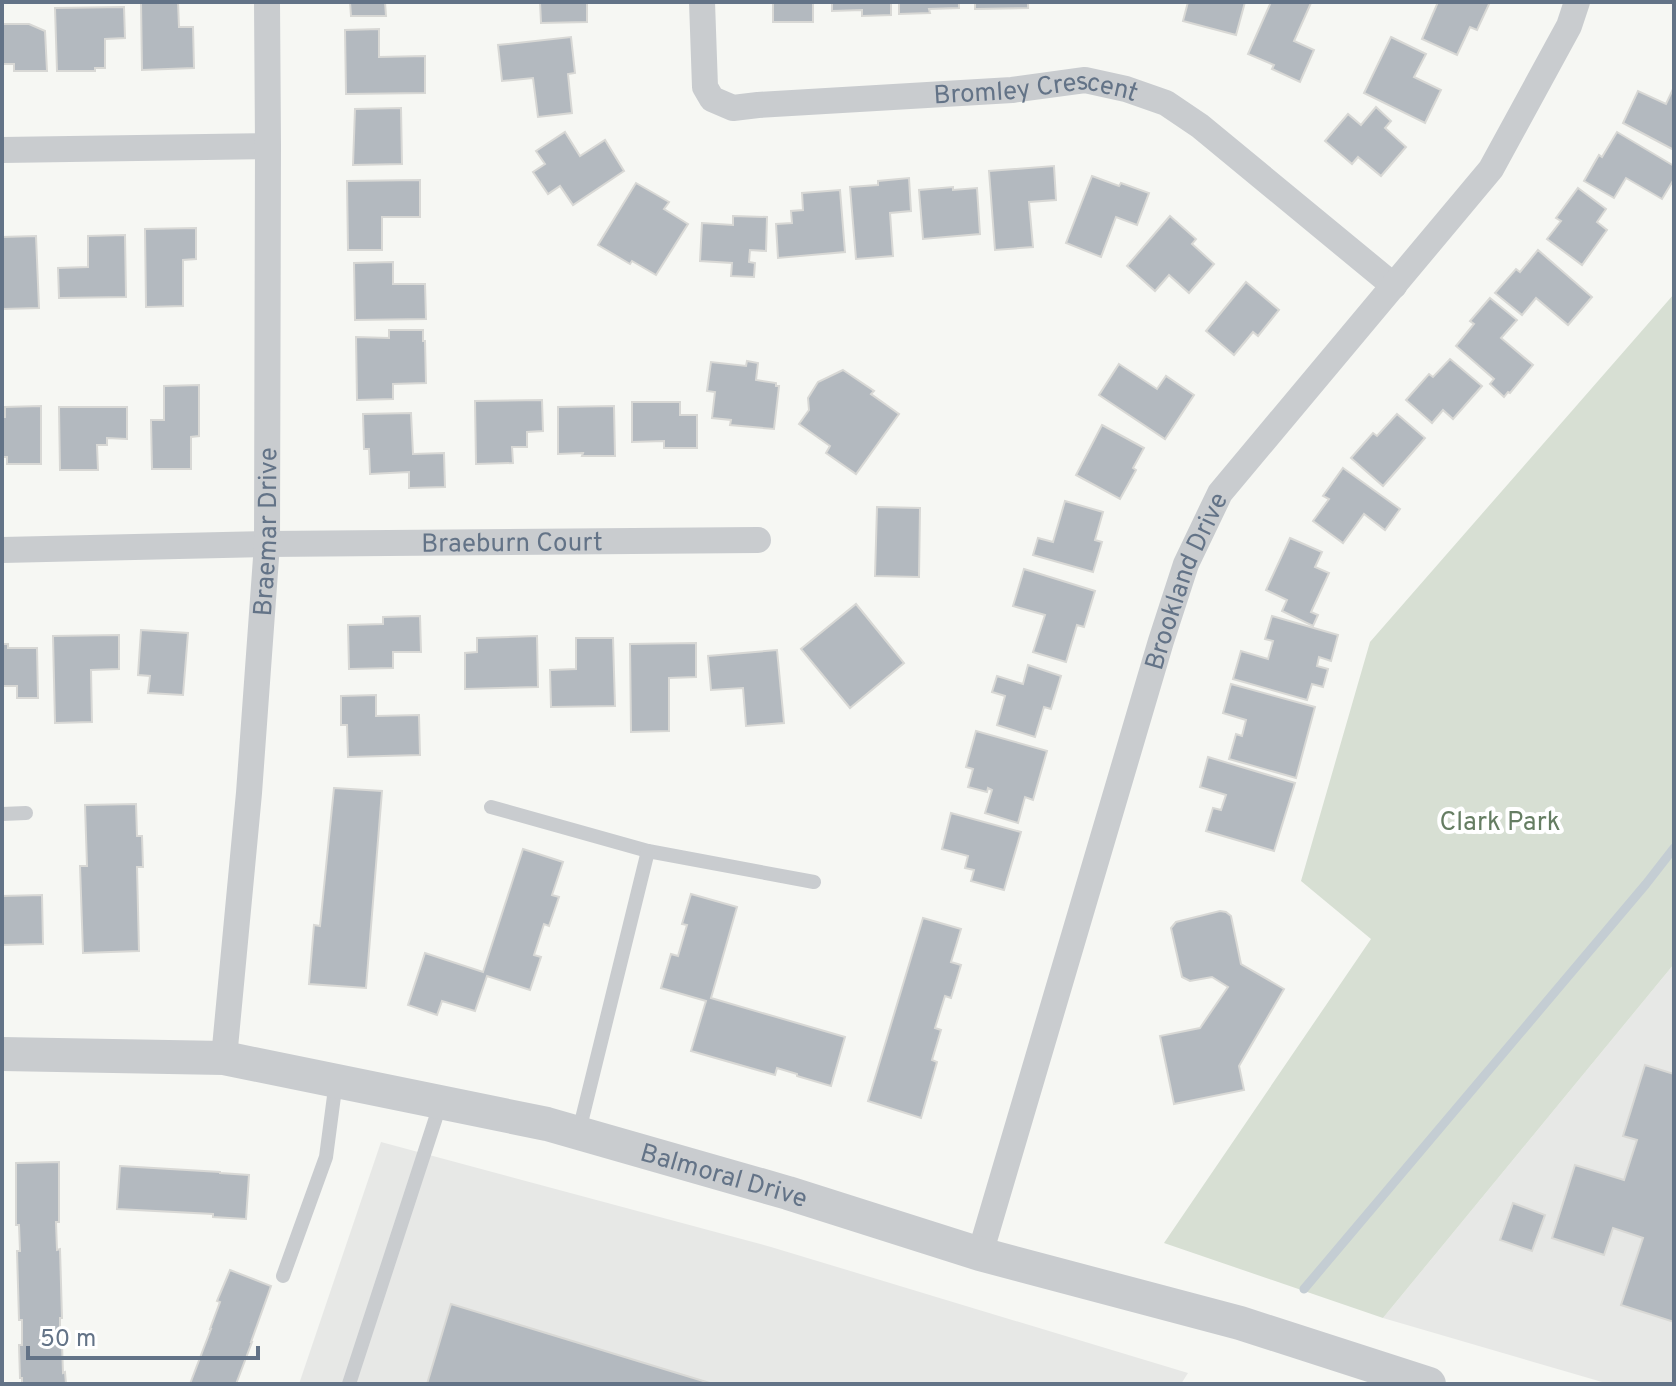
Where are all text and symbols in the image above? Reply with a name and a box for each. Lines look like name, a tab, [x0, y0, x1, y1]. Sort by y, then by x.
street label: Bromley Crescent	[933, 66, 1142, 114]
street label: Braemar Drive	[248, 447, 286, 618]
street label: Brookland Drive	[1139, 488, 1237, 674]
street label: Braeburn Court	[421, 527, 603, 562]
park label: Clark Park	[1439, 807, 1561, 840]
street label: Balmoral Drive	[636, 1138, 811, 1217]
scale bar	[28, 1310, 258, 1360]
text: 50 m	[40, 1325, 96, 1355]

